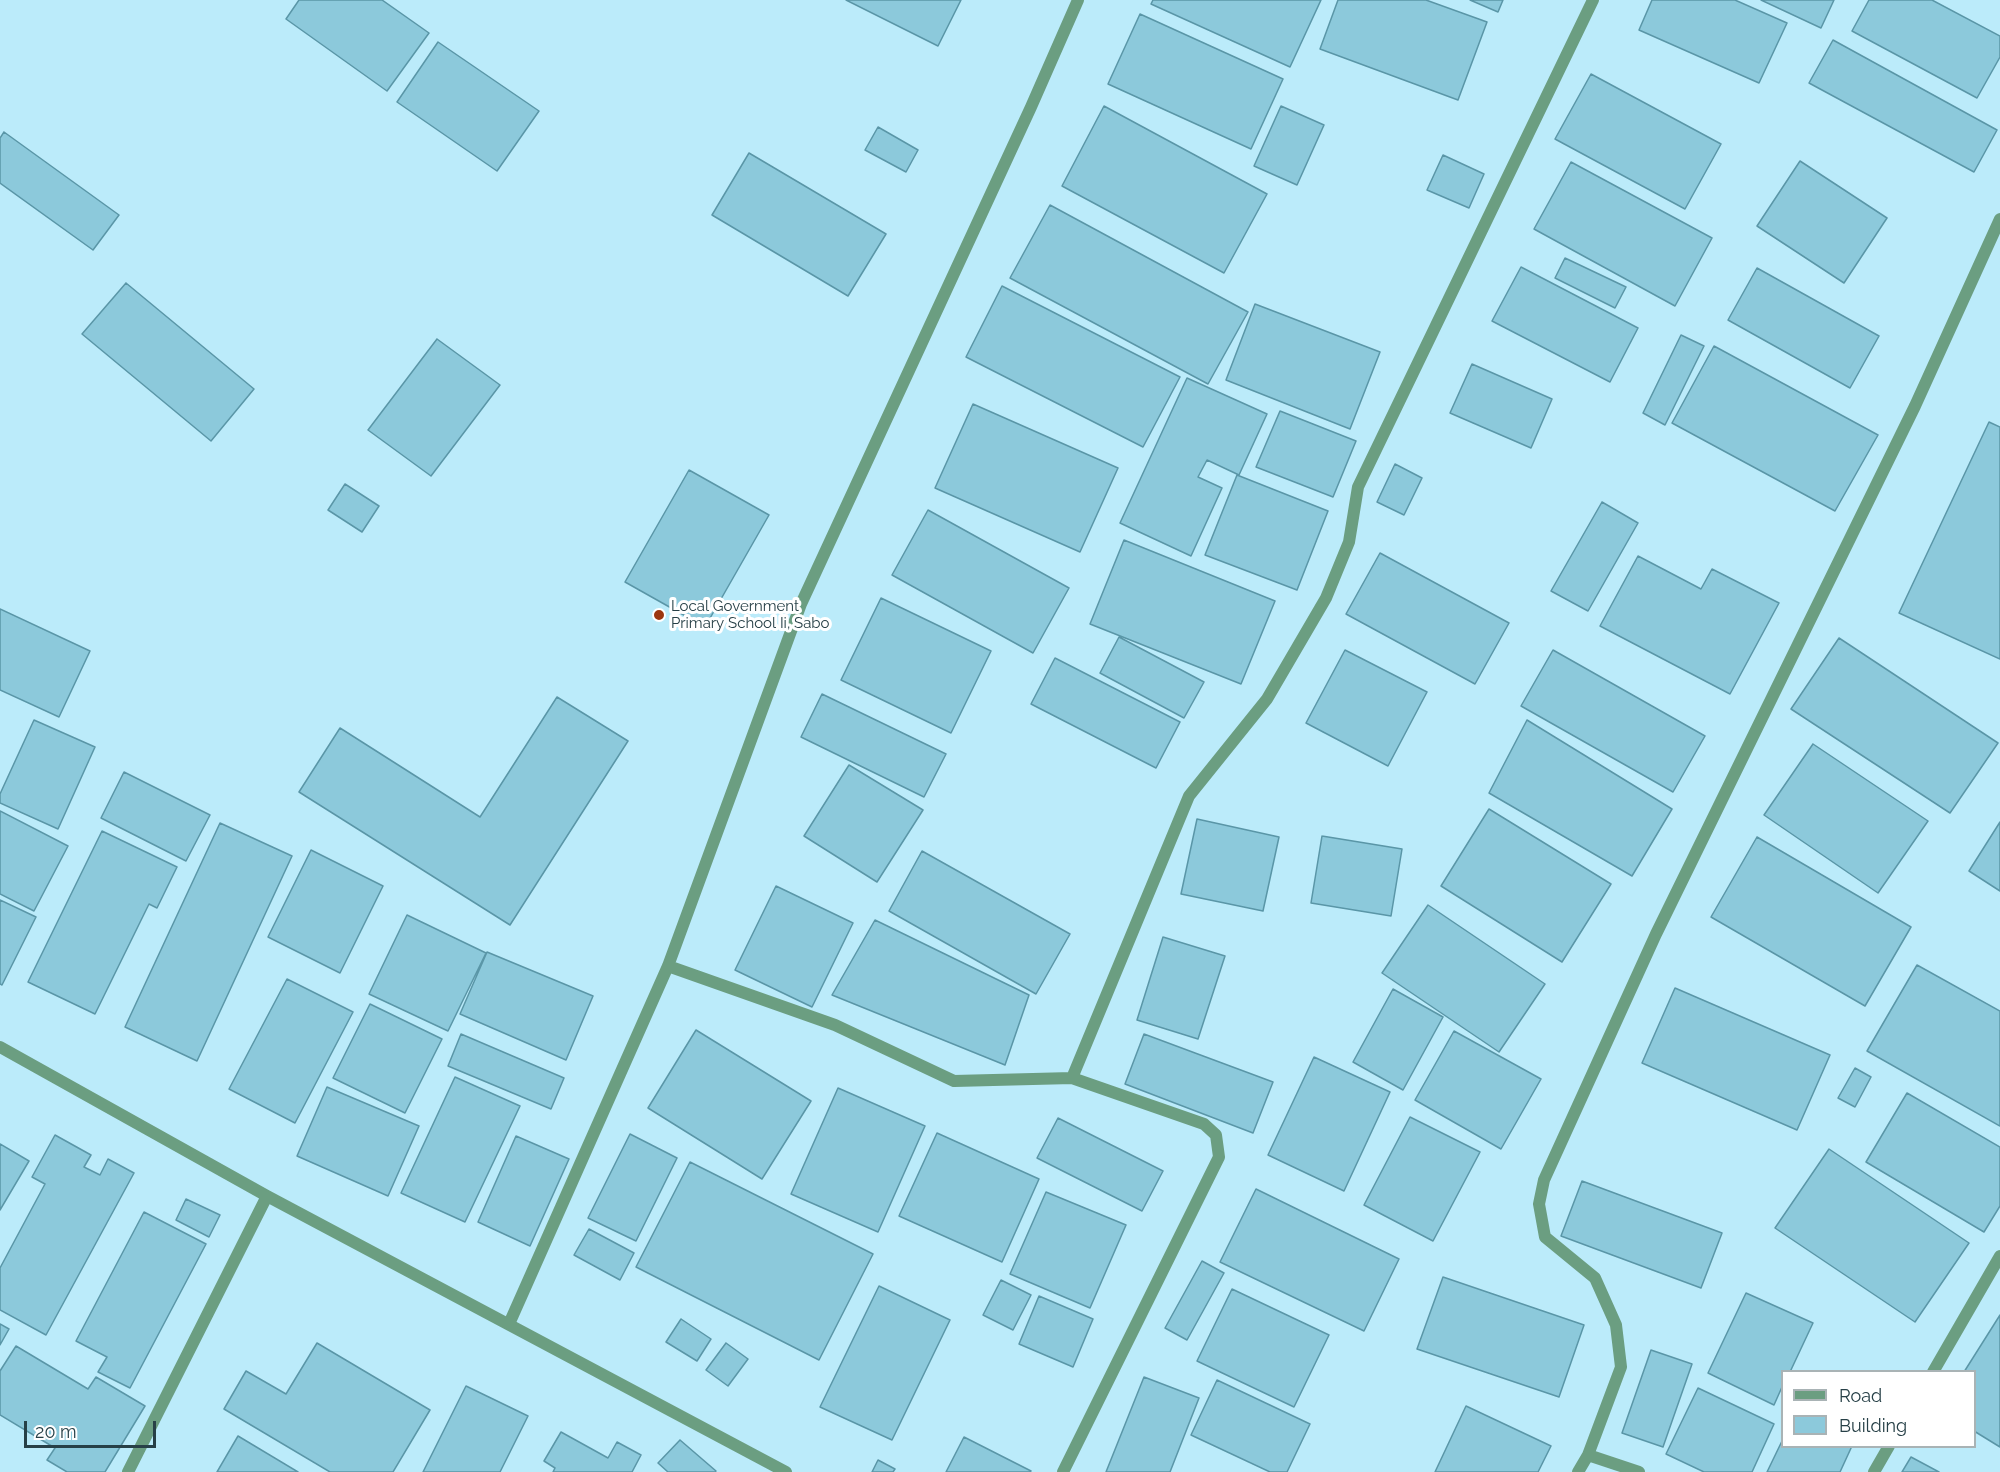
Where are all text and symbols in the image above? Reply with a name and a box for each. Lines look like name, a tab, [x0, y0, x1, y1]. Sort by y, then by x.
place label: Local Government Primary School Ii, Sabo	[671, 597, 830, 632]
marker: Local Government Primary School Ii, Sabo	[652, 608, 666, 622]
legend	[1781, 1370, 1976, 1448]
text: Road	[1839, 1385, 1882, 1406]
scale bar	[27, 1409, 159, 1447]
text: Building	[1839, 1415, 1907, 1436]
text: 20 m	[35, 1421, 77, 1442]

